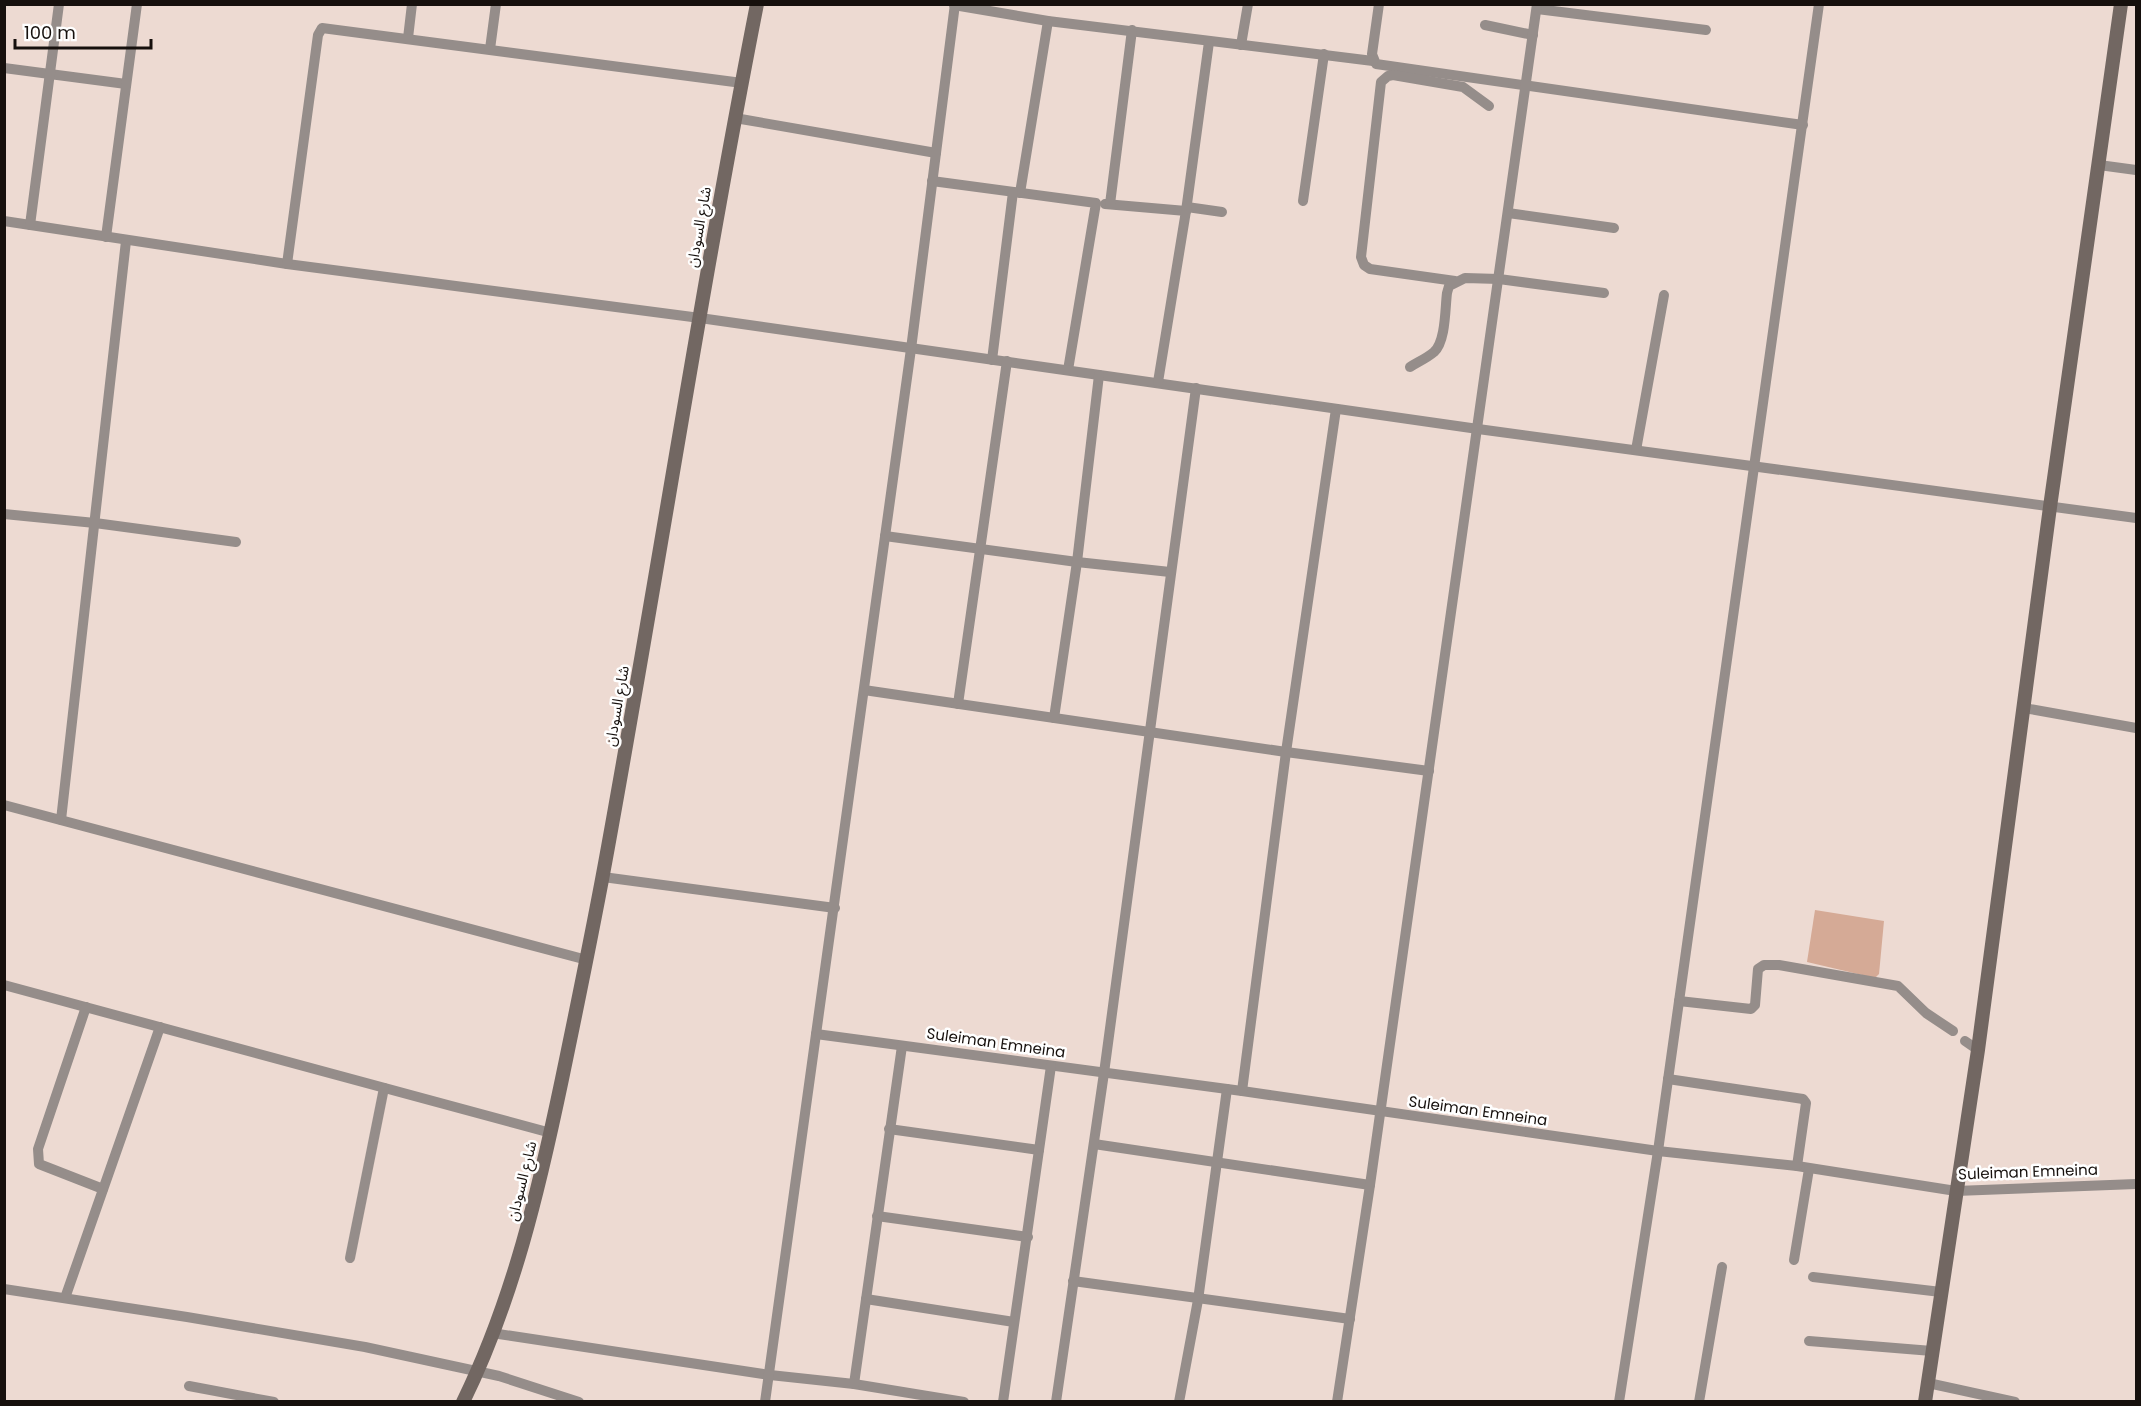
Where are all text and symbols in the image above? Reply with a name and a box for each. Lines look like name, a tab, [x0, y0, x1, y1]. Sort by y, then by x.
scale bar	[15, 12, 152, 50]
text: 100 m	[24, 20, 76, 45]
street label: شارع السودان	[681, 185, 718, 269]
street label: شارع السودان	[599, 664, 636, 748]
street label: Suleiman Emneina	[925, 1022, 1067, 1063]
street label: Suleiman Emneina	[1407, 1090, 1549, 1131]
street label: شارع السودان	[501, 1139, 544, 1223]
street label: Suleiman Emneina	[1958, 1159, 2098, 1184]

